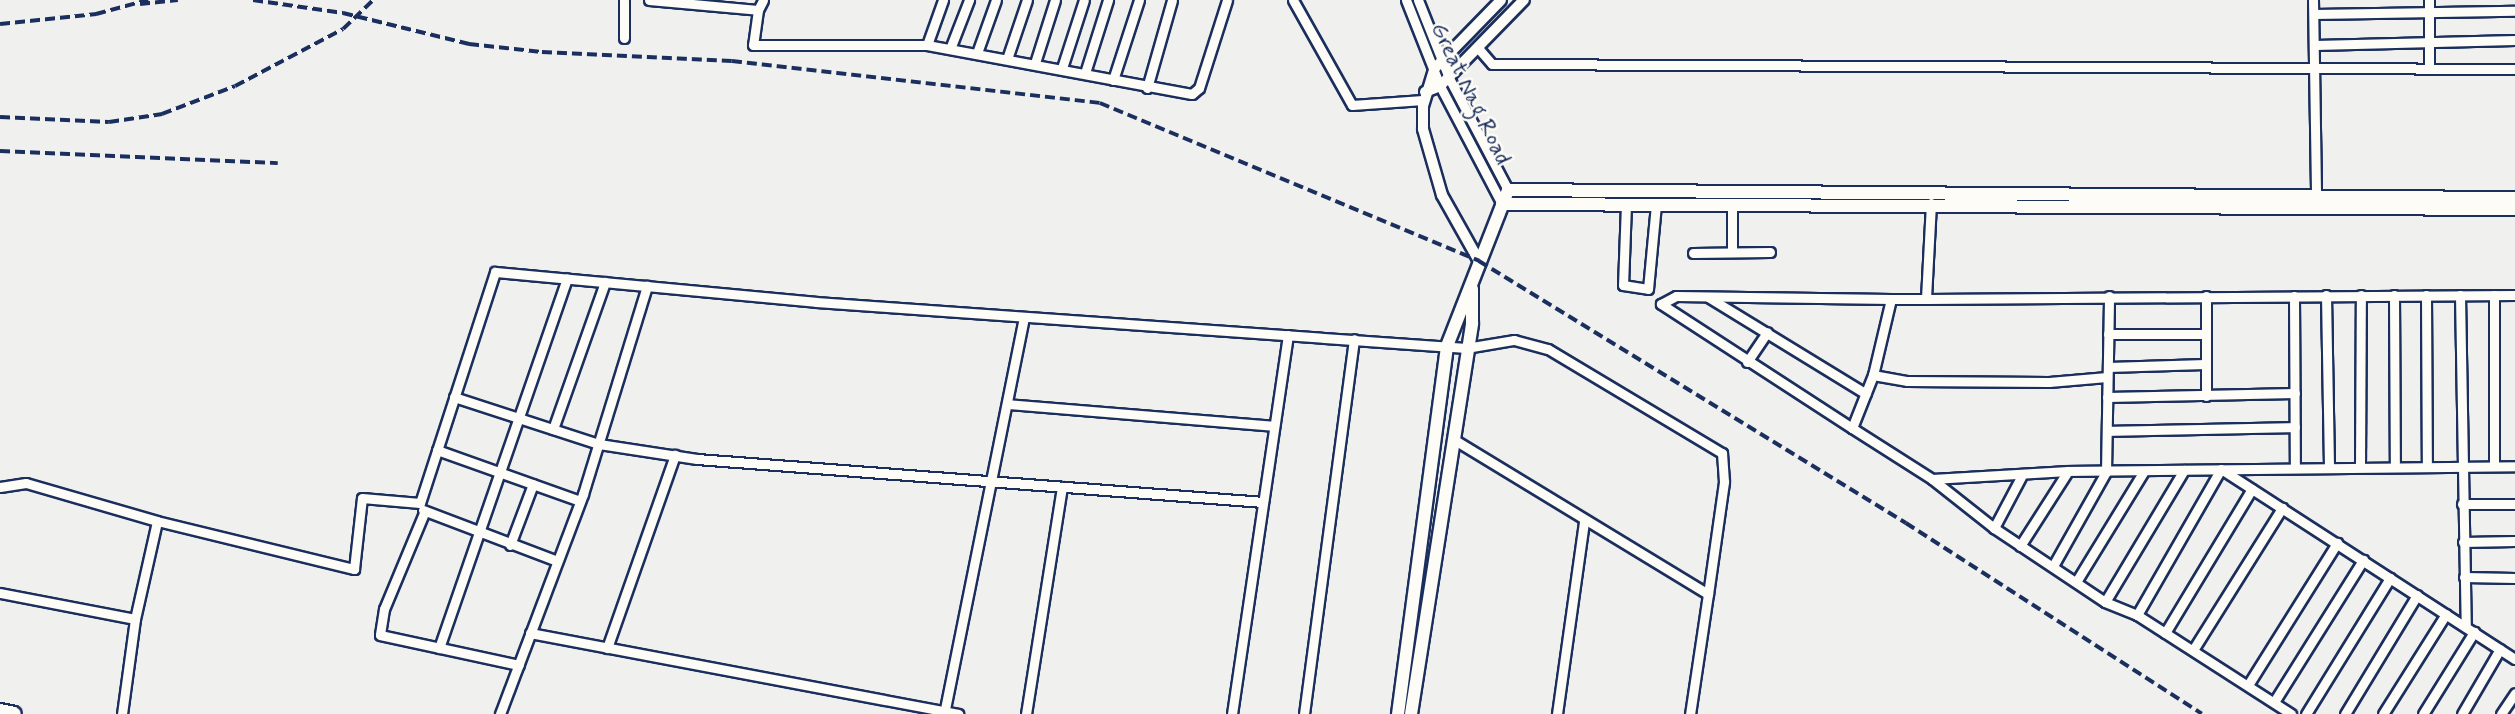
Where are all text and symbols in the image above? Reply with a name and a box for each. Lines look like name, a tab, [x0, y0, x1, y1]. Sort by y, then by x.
street label: Great Nag Road	[1424, 20, 1516, 168]

